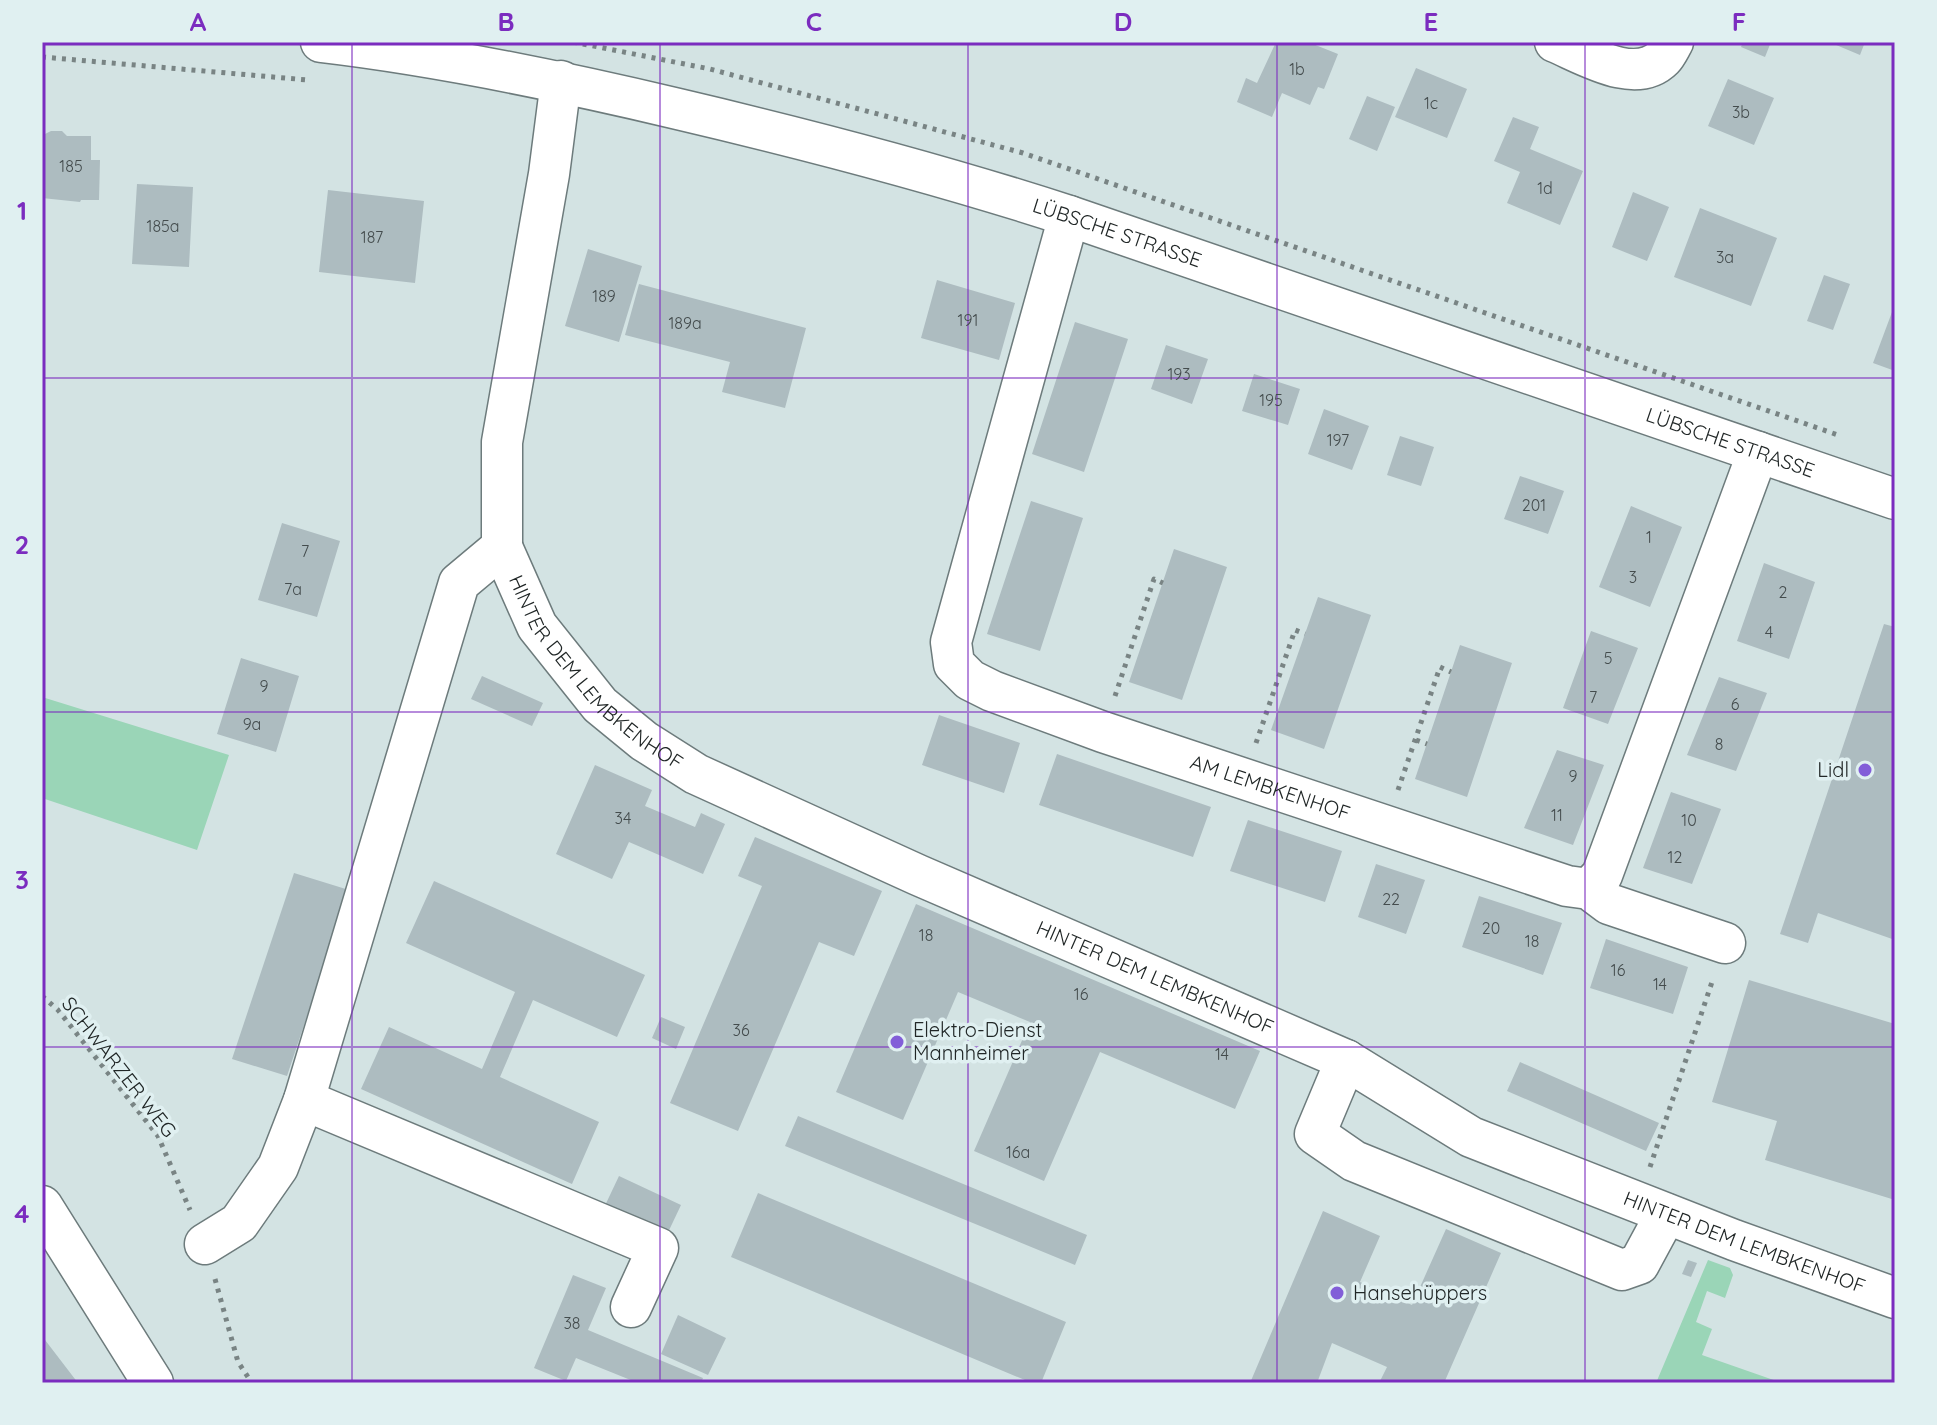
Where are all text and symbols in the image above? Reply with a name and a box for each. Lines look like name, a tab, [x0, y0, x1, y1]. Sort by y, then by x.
text: A	[190, 5, 207, 38]
text: B	[497, 5, 515, 38]
text: C	[806, 5, 822, 38]
text: D	[1114, 5, 1132, 38]
text: E	[1424, 5, 1438, 38]
text: F	[1732, 5, 1746, 38]
house number: 1b	[1289, 59, 1305, 79]
house number: 1c	[1424, 93, 1438, 113]
house number: 3b	[1732, 102, 1750, 122]
house number: 185	[59, 156, 83, 176]
house number: 1d	[1537, 178, 1553, 198]
street label: LÜBSCHE STRASSE	[1030, 192, 1205, 273]
text: 1	[17, 194, 27, 227]
house number: 185a	[147, 216, 179, 236]
house number: 187	[361, 227, 383, 247]
house number: 3a	[1716, 247, 1734, 267]
house number: 189	[592, 286, 616, 306]
house number: 191	[958, 310, 978, 330]
house number: 189a	[668, 313, 702, 333]
house number: 193	[1167, 364, 1191, 384]
house number: 195	[1259, 390, 1283, 410]
street label: LÜBSCHE STRASSE	[1643, 402, 1818, 483]
house number: 197	[1327, 430, 1349, 450]
house number: 201	[1522, 495, 1546, 515]
house number: 1	[1646, 527, 1652, 547]
text: 2	[15, 528, 29, 561]
house number: 7	[301, 541, 309, 561]
house number: 3	[1629, 567, 1637, 587]
street label: HINTER DEM LEMBKENHOF	[504, 571, 688, 775]
house number: 7a	[284, 579, 302, 599]
house number: 2	[1779, 582, 1788, 602]
house number: 4	[1765, 622, 1773, 642]
house number: 5	[1604, 648, 1612, 668]
house number: 9	[260, 676, 269, 696]
house number: 7	[1589, 687, 1597, 707]
house number: 6	[1731, 694, 1740, 714]
house number: 9a	[243, 714, 261, 734]
house number: 8	[1715, 734, 1723, 754]
street label: AM LEMBKENHOF	[1187, 749, 1354, 825]
place label: Lidl	[1817, 757, 1849, 782]
marker: Lidl	[1856, 761, 1874, 779]
house number: 9	[1569, 766, 1578, 786]
house number: 11	[1551, 805, 1563, 825]
house number: 34	[615, 808, 631, 828]
house number: 10	[1681, 810, 1697, 830]
house number: 12	[1668, 847, 1683, 867]
text: 3	[15, 863, 29, 896]
house number: 22	[1382, 889, 1400, 909]
street label: HINTER DEM LEMBKENHOF	[1033, 915, 1278, 1039]
house number: 20	[1482, 918, 1500, 938]
house number: 18	[919, 925, 933, 945]
house number: 18	[1525, 931, 1539, 951]
house number: 16	[1611, 960, 1626, 980]
house number: 14	[1653, 974, 1667, 994]
house number: 16	[1074, 984, 1089, 1004]
street label: SCHWARZER WEG	[57, 991, 182, 1142]
place label: Elektro-Dienst Mannheimer	[913, 1017, 1043, 1065]
house number: 36	[733, 1020, 750, 1040]
marker: Elektro-Dienst Mannheimer	[888, 1033, 906, 1051]
house number: 14	[1215, 1044, 1229, 1064]
house number: 16a	[1006, 1142, 1030, 1162]
street label: HINTER DEM LEMBKENHOF	[1620, 1185, 1869, 1298]
text: 4	[14, 1197, 30, 1230]
place label: Hansehüppers	[1353, 1280, 1487, 1305]
marker: Hansehüppers	[1328, 1284, 1346, 1302]
house number: 38	[563, 1313, 581, 1333]

